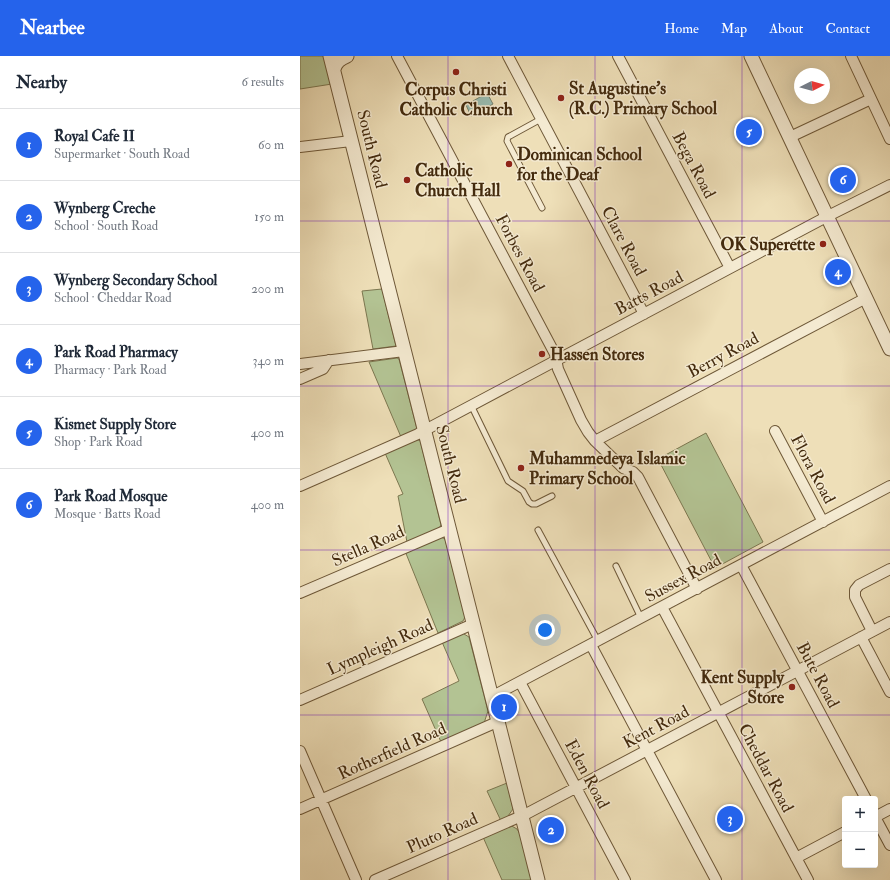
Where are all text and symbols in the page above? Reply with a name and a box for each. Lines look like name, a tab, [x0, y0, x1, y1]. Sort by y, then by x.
text: Nearbee	[20, 16, 85, 40]
text: Home	[664, 20, 699, 37]
text: Map	[721, 20, 747, 37]
text: About	[769, 20, 803, 37]
text: Contact	[825, 20, 870, 37]
marker: Corpus Christi Catholic Church	[451, 67, 461, 77]
north arrow	[794, 68, 830, 104]
text: Nearby	[16, 72, 67, 93]
text: 6 results	[241, 74, 284, 90]
place label: St Augustine's (R.C.) Primary School	[569, 78, 718, 120]
place label: Corpus Christi Catholic Church	[399, 79, 513, 120]
marker: St Augustine's (R.C.) Primary School	[556, 93, 566, 103]
street label: South Road	[352, 108, 392, 191]
pin: 5	[736, 117, 762, 147]
text: Royal Cafe II	[54, 127, 135, 146]
street label: Bega Road	[668, 128, 721, 203]
text: 1	[27, 137, 31, 153]
text: 60 m	[258, 137, 284, 153]
place label: Dominican School for the Deaf	[517, 144, 643, 185]
text: Supermarket · South Road	[54, 146, 190, 162]
marker: Dominican School for the Deaf	[504, 159, 514, 169]
place label: Catholic Church Hall	[415, 160, 501, 201]
pin: 6	[830, 165, 856, 195]
marker: Catholic Church Hall	[402, 175, 412, 185]
text: Wynberg Creche	[54, 199, 155, 218]
street label: Clare Road	[597, 202, 651, 280]
text: 2	[26, 209, 32, 225]
text: 150 m	[254, 209, 284, 225]
street label: Forbes Road	[491, 210, 550, 296]
text: School · South Road	[54, 218, 158, 234]
place label: OK Superette	[720, 234, 816, 256]
marker: OK Superette	[818, 239, 828, 249]
pin: 4	[825, 257, 851, 287]
street label: Batts Road	[611, 266, 687, 320]
text: Wynberg Secondary School	[54, 271, 217, 290]
text: 3	[27, 281, 32, 297]
text: 200 m	[251, 281, 284, 297]
text: School · Cheddar Road	[54, 290, 172, 306]
street label: Berry Road	[684, 327, 763, 383]
text: Park Road Pharmacy	[54, 343, 178, 362]
place label: Hassen Stores	[550, 344, 645, 365]
marker: Hassen Stores	[537, 349, 547, 359]
text: 4	[25, 353, 33, 369]
text: 340 m	[253, 353, 284, 369]
text: Pharmacy · Park Road	[54, 362, 167, 378]
text: Kismet Supply Store	[54, 415, 176, 434]
street label: South Road	[431, 423, 471, 506]
text: 5	[26, 425, 32, 441]
text: 400 m	[251, 425, 284, 441]
street label: Flora Road	[786, 431, 840, 508]
text: Shop · Park Road	[54, 434, 142, 450]
place label: Muhammedeya Islamic Primary School	[528, 448, 685, 490]
marker: Muhammedeya Islamic Primary School	[516, 463, 526, 473]
text: Park Road Mosque	[54, 487, 167, 506]
text: 6	[26, 497, 32, 513]
text: 400 m	[251, 497, 284, 513]
text: Mosque · Batts Road	[54, 506, 161, 522]
street label: Stella Road	[329, 521, 408, 571]
street label: Sussex Road	[641, 549, 725, 607]
street label: Lympleigh Road	[324, 614, 437, 681]
your location	[535, 620, 555, 640]
street label: Bute Road	[792, 638, 844, 712]
place label: Kent Supply Store	[700, 667, 785, 708]
marker: Kent Supply Store	[787, 682, 797, 692]
pin: 1	[491, 692, 517, 722]
street label: Kent Road	[619, 701, 693, 753]
street label: Rotherfield Road	[335, 718, 450, 784]
street label: Cheddar Road	[734, 720, 798, 817]
street label: Eden Road	[560, 736, 614, 813]
map controls	[842, 796, 878, 868]
button: +	[842, 796, 878, 832]
pin: 3	[717, 804, 743, 834]
street label: Pluto Road	[403, 808, 481, 858]
pin: 2	[538, 815, 564, 845]
button: −	[842, 832, 878, 868]

